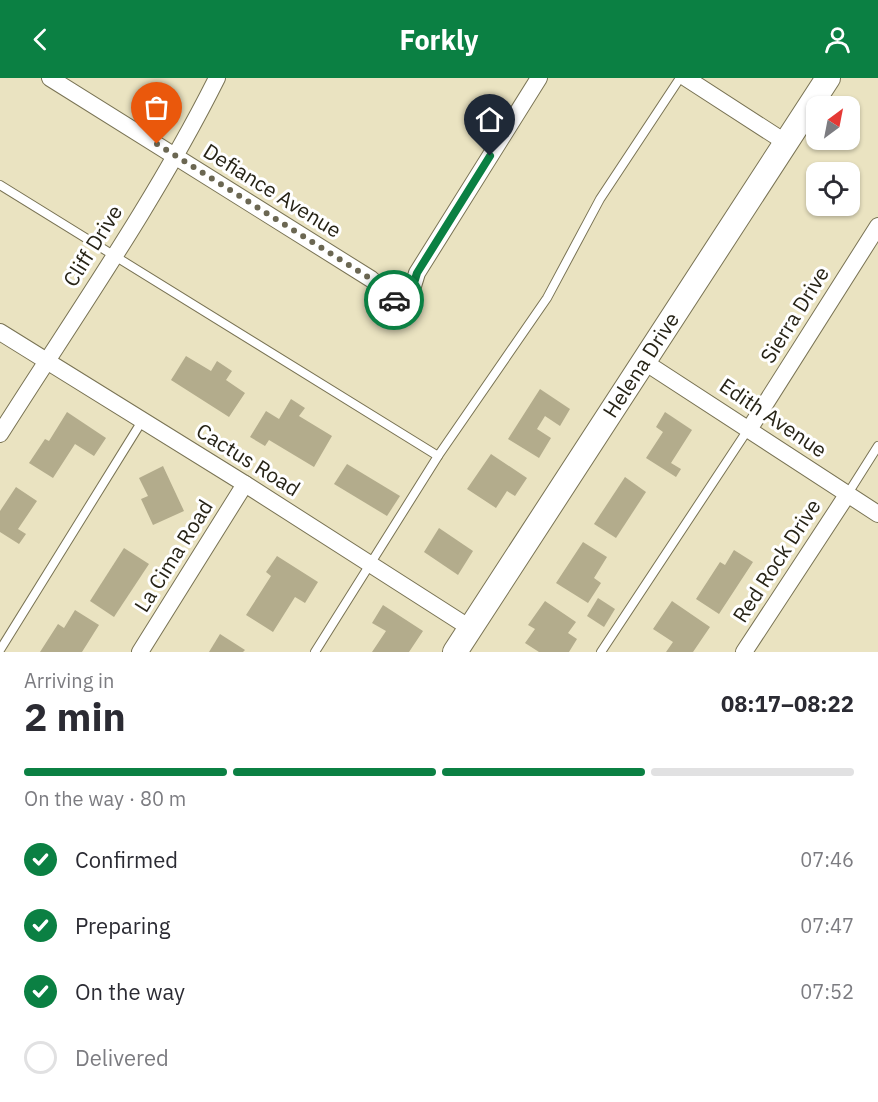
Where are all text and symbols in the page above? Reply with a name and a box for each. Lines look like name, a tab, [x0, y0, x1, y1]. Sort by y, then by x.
text: Forkly	[399, 22, 479, 57]
icon: back	[24, 23, 57, 56]
icon: person	[821, 23, 854, 56]
pin	[131, 82, 182, 144]
icon: bag	[140, 91, 173, 124]
pin	[464, 94, 515, 156]
north arrow	[806, 96, 860, 150]
map controls	[806, 96, 860, 216]
icon: home	[473, 103, 506, 136]
street label: Defiance Avenue	[198, 136, 347, 244]
button: locate	[806, 162, 860, 216]
street label: Cliff Drive	[56, 199, 128, 292]
street label: Sierra Drive	[753, 261, 835, 368]
courier	[364, 270, 424, 330]
icon: car	[378, 284, 411, 317]
street label: Helena Drive	[596, 307, 685, 423]
street label: Edith Avenue	[714, 371, 833, 463]
street label: Cactus Road	[191, 416, 306, 502]
street label: Red Rock Drive	[726, 493, 827, 628]
street label: La Cima Road	[127, 494, 219, 617]
text: Arriving in	[24, 667, 114, 694]
text: 08:17–08:22	[721, 689, 854, 718]
text: 2 min	[24, 691, 126, 742]
text: On the way · 80 m	[24, 785, 186, 812]
icon: check	[24, 843, 57, 876]
text: Confirmed	[75, 845, 178, 874]
text: 07:46	[800, 846, 854, 873]
icon: check	[24, 909, 57, 942]
text: Preparing	[75, 911, 170, 940]
text: 07:47	[800, 912, 854, 939]
icon: check	[24, 975, 57, 1008]
text: On the way	[75, 977, 185, 1006]
text: 07:52	[800, 978, 854, 1005]
text: Delivered	[75, 1043, 169, 1072]

